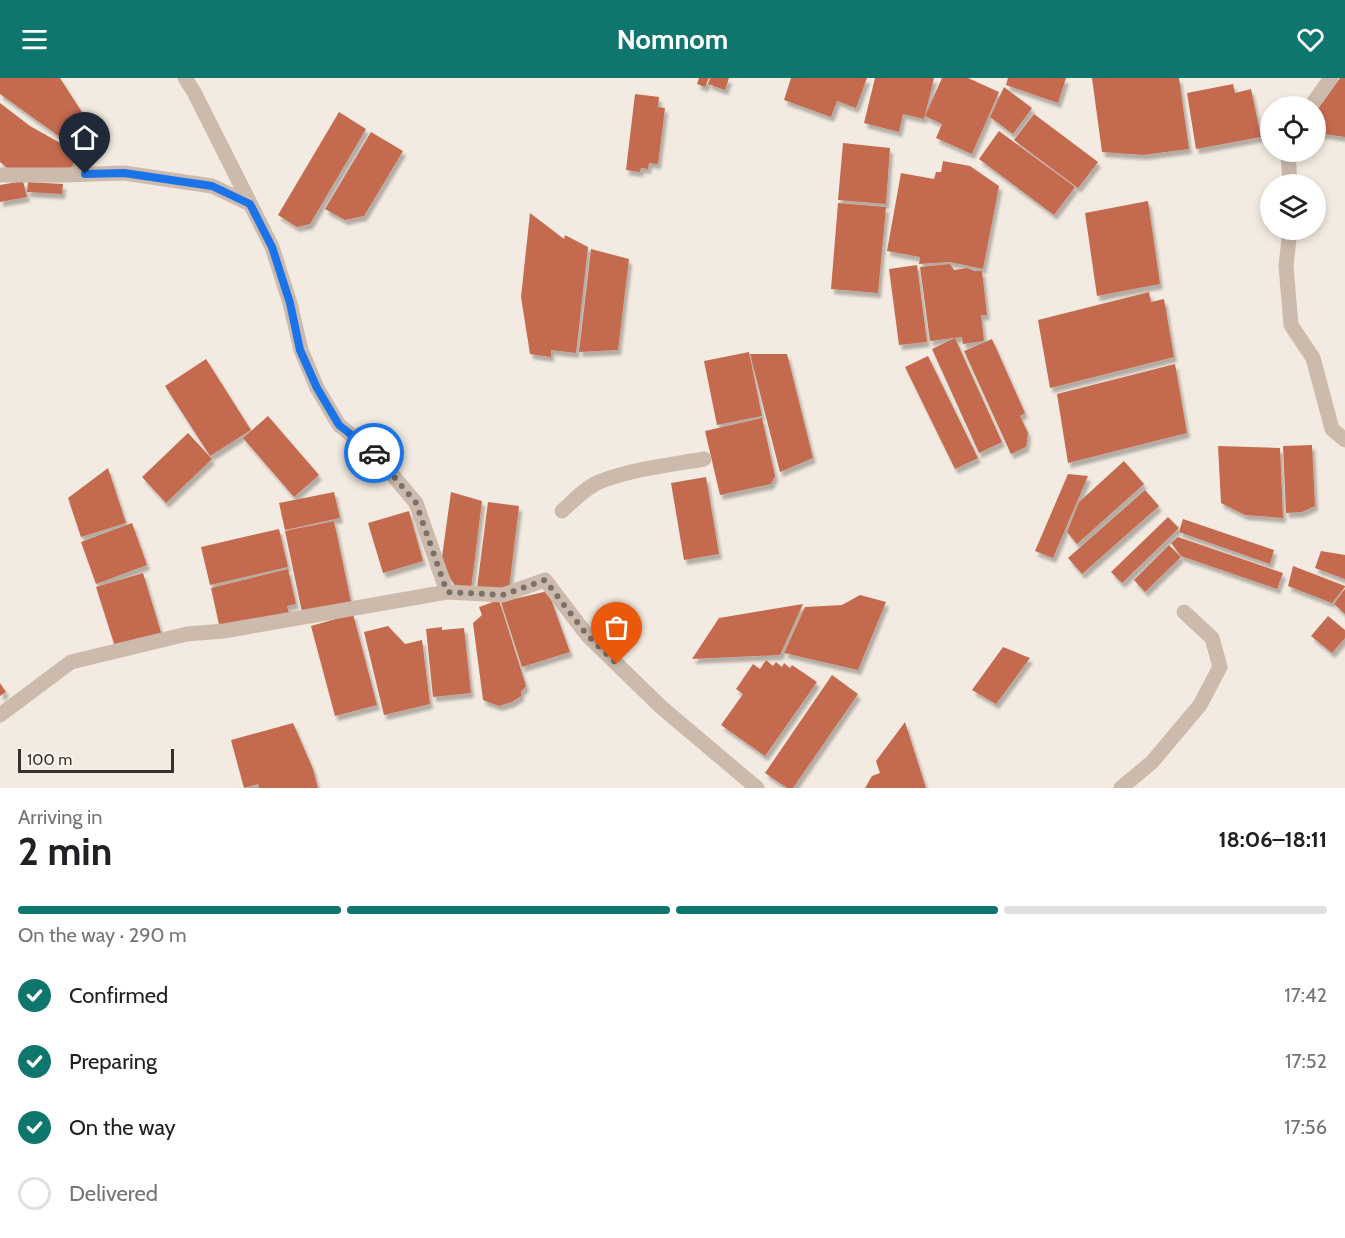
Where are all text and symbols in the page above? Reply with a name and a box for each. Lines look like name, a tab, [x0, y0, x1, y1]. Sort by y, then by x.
icon: menu	[18, 23, 51, 56]
text: Nomnom	[617, 23, 728, 56]
icon: heart	[1294, 23, 1327, 56]
map controls	[1260, 96, 1326, 240]
button: locate	[1260, 96, 1326, 162]
pin	[59, 112, 110, 174]
icon: home	[68, 121, 101, 154]
button: layers	[1260, 174, 1326, 240]
courier	[344, 423, 404, 483]
icon: car	[358, 437, 391, 470]
pin	[591, 602, 642, 664]
icon: bag	[600, 611, 633, 644]
scale bar	[18, 746, 174, 774]
text: 100 m	[27, 750, 72, 769]
text: Arriving in	[18, 805, 102, 829]
text: 18:06–18:11	[1218, 826, 1327, 853]
text: 2 min	[18, 827, 112, 875]
text: On the way · 290 m	[18, 923, 187, 947]
icon: check	[18, 979, 51, 1012]
text: Confirmed	[69, 982, 168, 1009]
text: 17:42	[1284, 983, 1327, 1007]
icon: check	[18, 1045, 51, 1078]
text: Preparing	[69, 1048, 157, 1075]
text: 17:52	[1285, 1049, 1327, 1073]
icon: check	[18, 1111, 51, 1144]
text: On the way	[69, 1114, 176, 1141]
text: 17:56	[1284, 1115, 1327, 1139]
text: Delivered	[69, 1180, 158, 1207]

